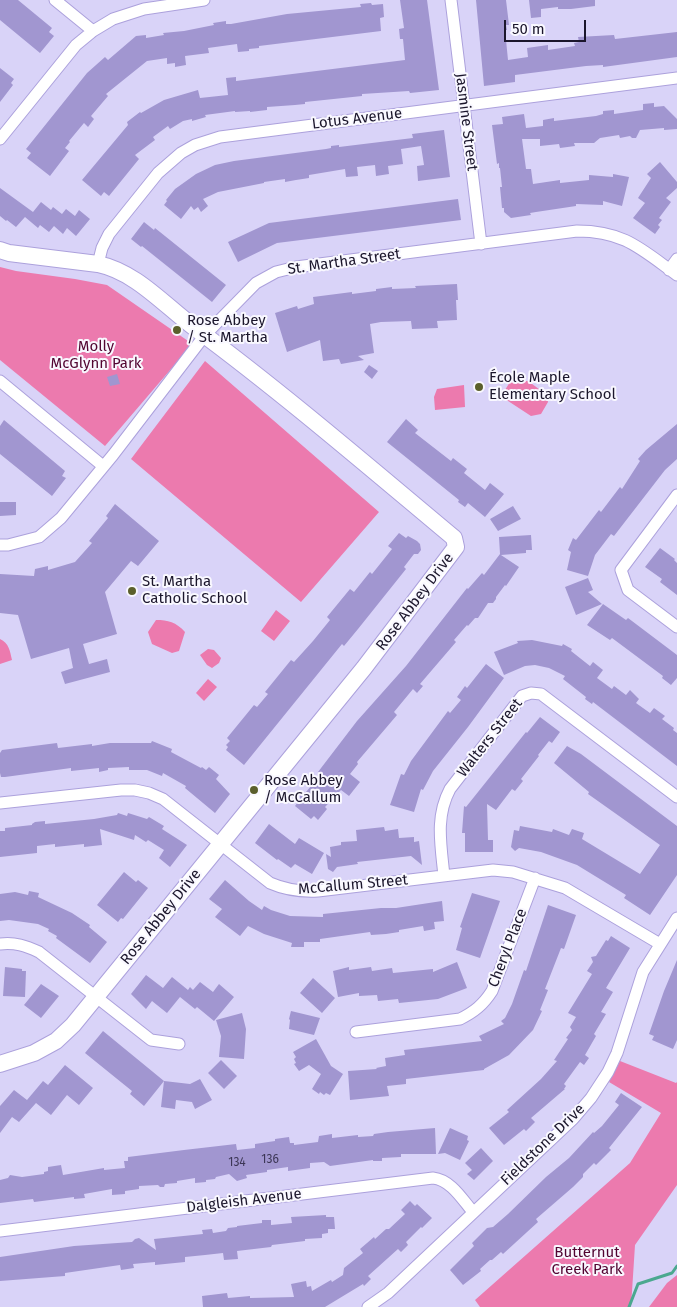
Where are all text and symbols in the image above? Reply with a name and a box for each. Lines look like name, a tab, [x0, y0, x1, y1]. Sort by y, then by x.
scale bar	[507, 10, 590, 42]
text: 50 m	[512, 20, 545, 38]
street label: Jasmine Street	[451, 72, 481, 172]
street label: Lotus Avenue	[311, 105, 403, 133]
street label: St. Martha Street	[286, 245, 402, 279]
place label: Rose Abbey / St. Martha	[187, 312, 268, 347]
marker: Rose Abbey / St. Martha	[171, 324, 183, 336]
park label: Molly McGlynn Park	[50, 338, 142, 373]
place label: École Maple Elementary School	[489, 369, 616, 404]
marker: École Maple Elementary School	[473, 381, 485, 393]
street label: Rose Abbey Drive	[372, 550, 458, 654]
place label: St. Martha Catholic School	[142, 573, 247, 608]
marker: St. Martha Catholic School	[126, 585, 138, 597]
street label: Walters Street	[454, 695, 526, 781]
place label: Rose Abbey / McCallum	[264, 772, 343, 807]
marker: Rose Abbey / McCallum	[248, 784, 260, 796]
street label: Rose Abbey Drive	[117, 866, 205, 968]
street label: McCallum Street	[297, 871, 409, 899]
street label: Cheryl Place	[485, 906, 531, 990]
street label: Fieldstone Drive	[497, 1100, 589, 1190]
house number: 136	[261, 1153, 279, 1167]
house number: 134	[228, 1156, 246, 1170]
street label: Dalgleish Avenue	[185, 1185, 303, 1217]
park label: Butternut Creek Park	[551, 1244, 623, 1279]

